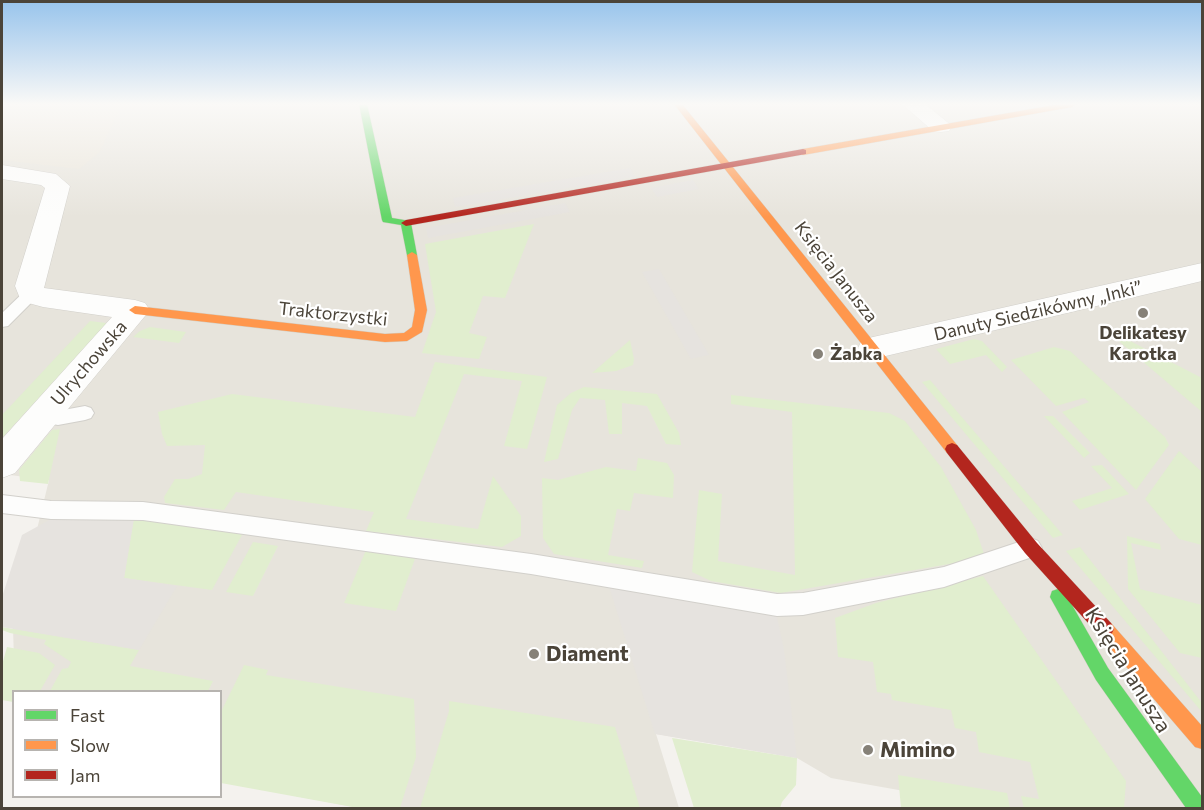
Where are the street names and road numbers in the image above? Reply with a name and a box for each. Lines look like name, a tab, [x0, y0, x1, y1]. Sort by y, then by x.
street label: Księcia Janusza	[790, 217, 882, 327]
street label: Danuty Siedzikówny „Inki”	[932, 276, 1144, 346]
street label: Traktorzystki	[277, 298, 389, 330]
street label: Ulrychowska	[46, 316, 132, 410]
street label: Księcia Janusza	[1079, 603, 1177, 737]

